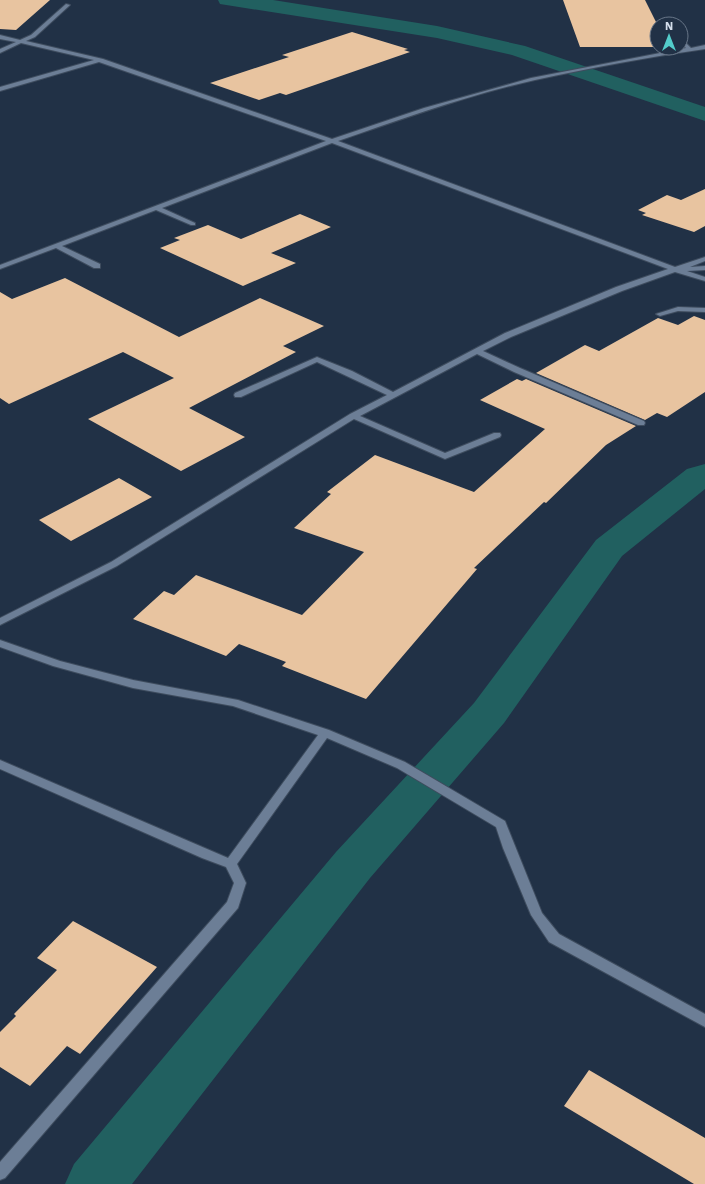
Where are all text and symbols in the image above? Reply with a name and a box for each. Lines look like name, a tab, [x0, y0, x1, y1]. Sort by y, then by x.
north arrow	[649, 16, 689, 56]
text: N	[665, 20, 673, 33]

